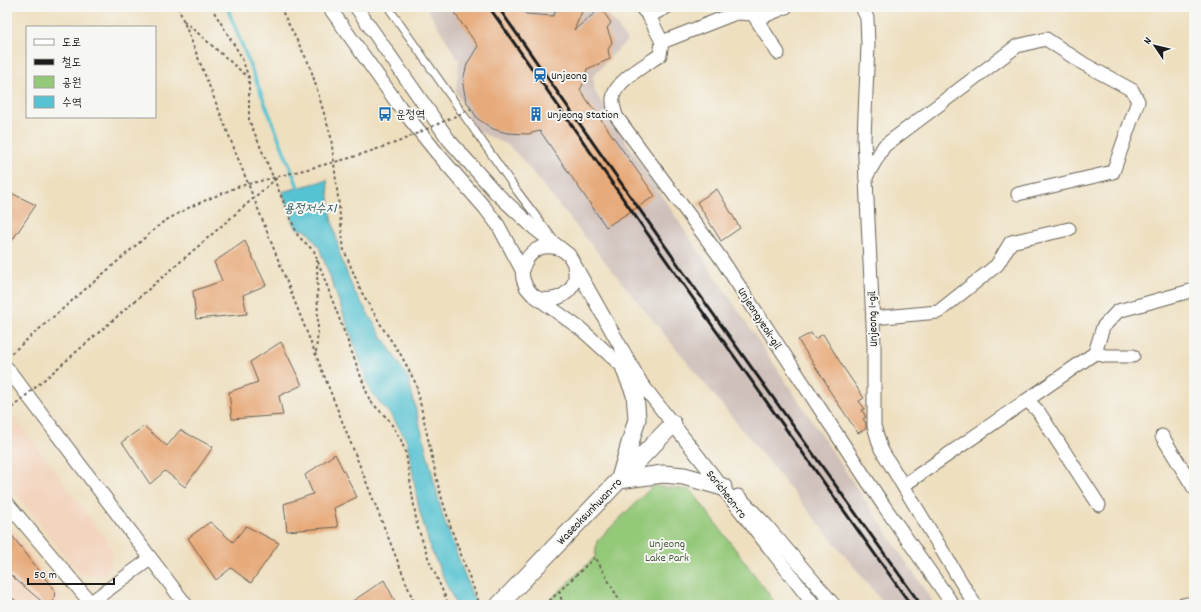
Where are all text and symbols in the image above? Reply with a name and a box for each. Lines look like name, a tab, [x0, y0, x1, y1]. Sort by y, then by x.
legend	[26, 26, 156, 118]
north arrow	[1135, 26, 1175, 66]
text: N	[1140, 34, 1157, 48]
text: 도로	[62, 35, 81, 52]
text: 철도	[62, 55, 81, 72]
station icon: Unjeong	[532, 67, 548, 83]
place label: Unjeong	[551, 68, 587, 85]
text: 공원	[62, 75, 81, 92]
text: 수역	[62, 95, 82, 112]
bus stop icon: 운정역	[377, 106, 393, 122]
building icon: Unjeong Station	[528, 106, 544, 122]
place label: 운정역	[396, 107, 425, 124]
place label: Unjeong Station	[547, 107, 619, 124]
water label: 용정저수지	[284, 200, 338, 219]
street label: Unjeongyeok-gil	[732, 285, 785, 353]
street label: Unjeong 1-gil	[864, 291, 883, 347]
street label: Soricheon-ro	[701, 467, 750, 523]
street label: Waseoksunhwan-ro	[554, 475, 626, 549]
park label: Unjeong Lake Park	[645, 536, 689, 567]
scale bar	[28, 560, 114, 586]
text: 50 m	[34, 567, 57, 584]

